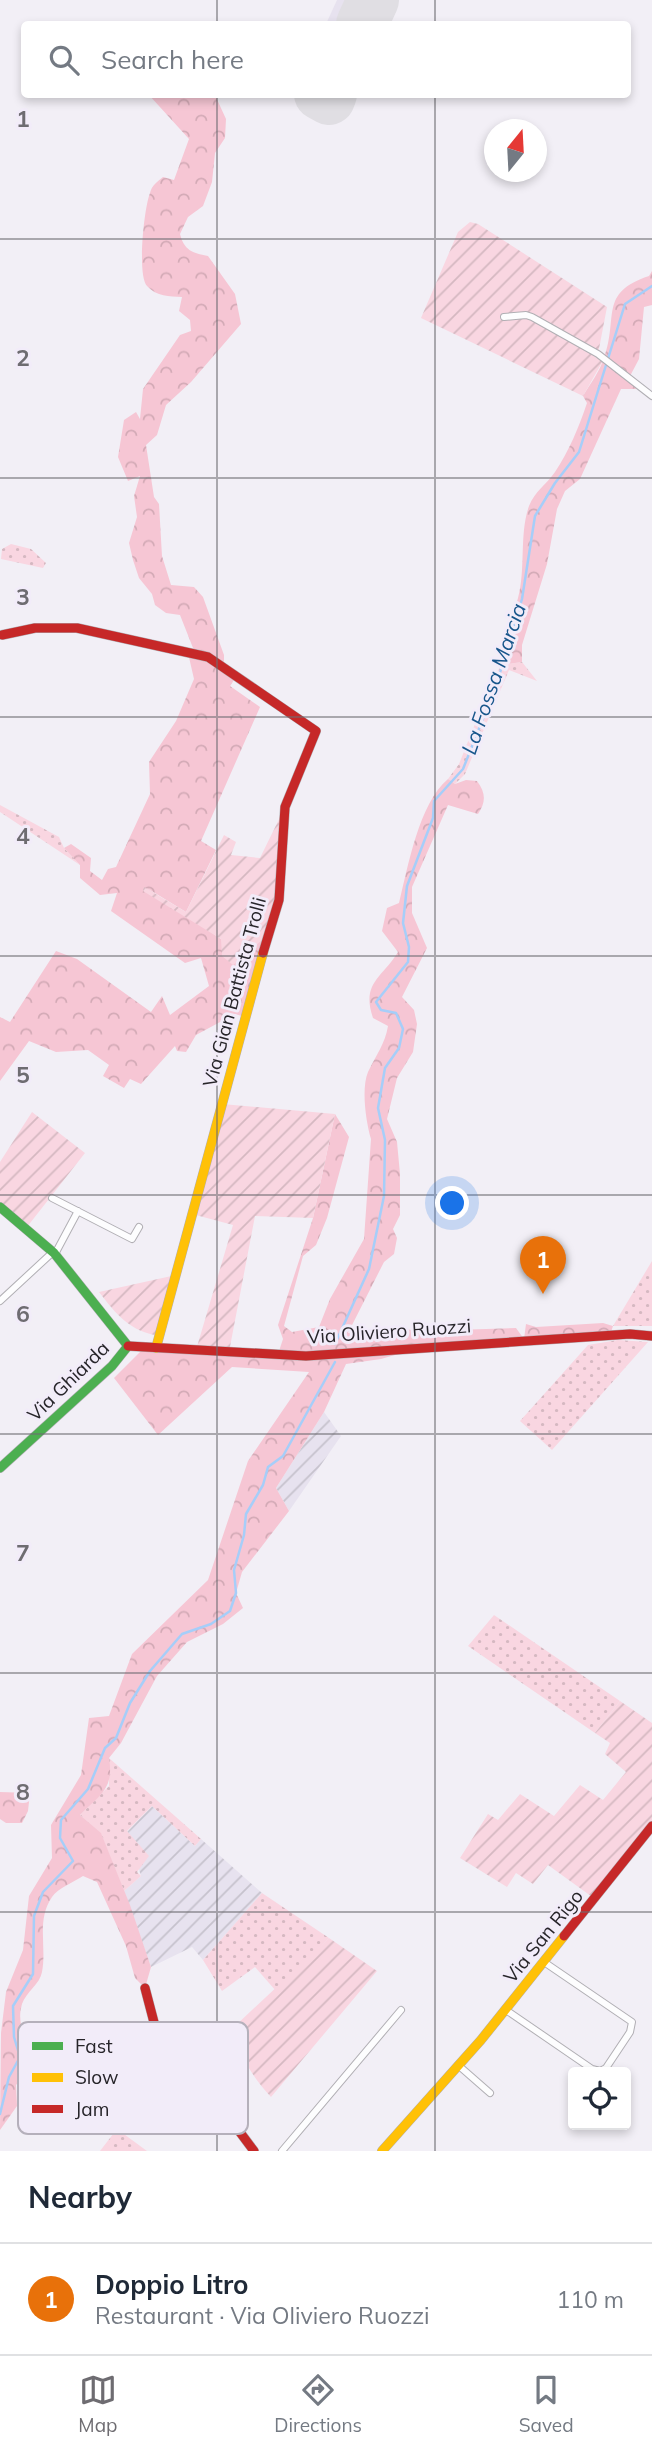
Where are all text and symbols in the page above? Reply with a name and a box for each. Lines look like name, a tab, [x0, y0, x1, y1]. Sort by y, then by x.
search box	[21, 21, 631, 98]
icon: search	[45, 41, 83, 79]
text: Search here	[101, 43, 244, 76]
text: 1	[16, 104, 30, 133]
north arrow	[484, 119, 547, 182]
text: 2	[16, 343, 30, 372]
text: 3	[16, 582, 30, 611]
water label: La Fossa Marcia	[455, 600, 531, 758]
text: 4	[16, 821, 30, 850]
street label: Via Gian Battista Trolli	[197, 894, 271, 1090]
text: 5	[16, 1060, 30, 1089]
your location	[435, 1186, 469, 1220]
pin: 1	[520, 1236, 566, 1294]
text: 6	[16, 1299, 30, 1328]
street label: Via Oliviero Ruozzi	[306, 1313, 472, 1349]
street label: Via Ghiarda	[22, 1336, 114, 1426]
text: 7	[16, 1538, 30, 1567]
text: 8	[16, 1777, 30, 1806]
street label: Via San Rigo	[498, 1884, 588, 1988]
legend	[18, 2022, 248, 2134]
text: Fast	[75, 2034, 113, 2058]
text: Slow	[75, 2065, 119, 2089]
map controls	[568, 2067, 631, 2130]
button: locate	[568, 2067, 631, 2130]
text: Jam	[75, 2097, 109, 2121]
text: Nearby	[28, 2178, 132, 2216]
text: Doppio Litro	[95, 2268, 248, 2301]
text: 1	[44, 2285, 58, 2314]
text: 110 m	[556, 2285, 624, 2314]
text: Restaurant · Via Oliviero Ruozzi	[95, 2301, 430, 2330]
tab: Map	[78, 2371, 117, 2437]
tab: Directions	[274, 2371, 362, 2437]
tab: Saved	[519, 2371, 574, 2437]

